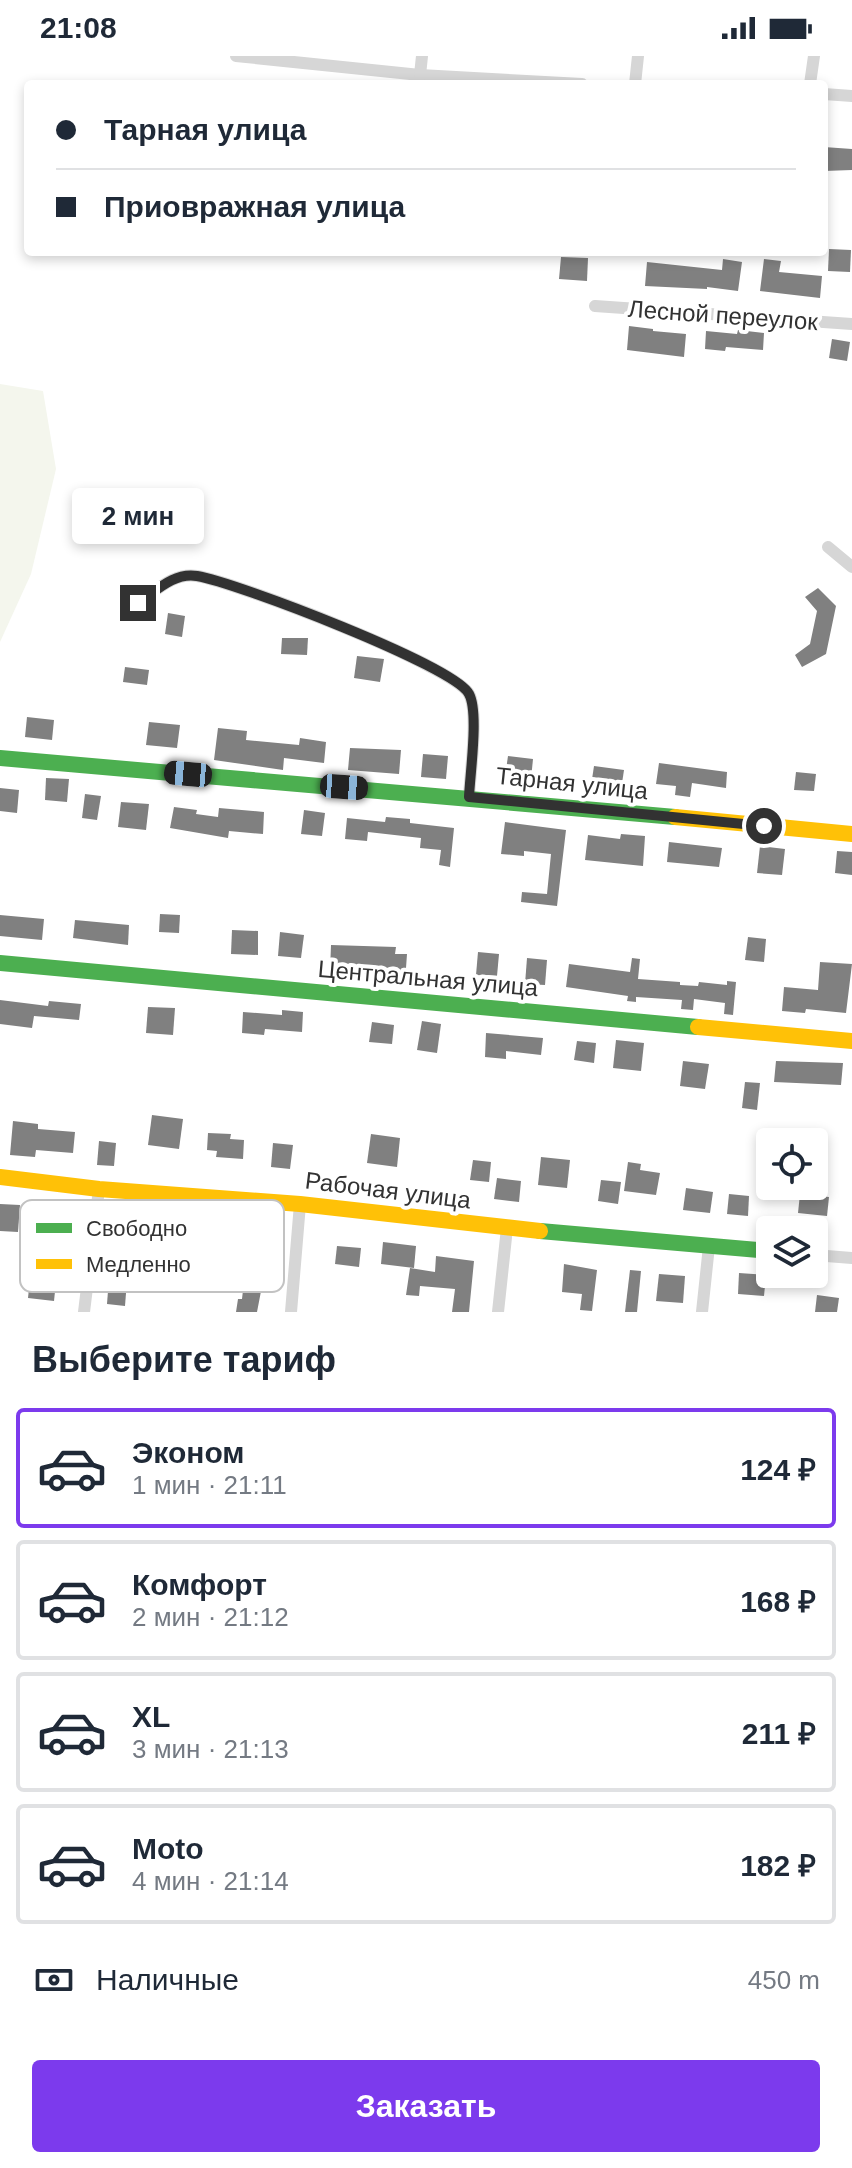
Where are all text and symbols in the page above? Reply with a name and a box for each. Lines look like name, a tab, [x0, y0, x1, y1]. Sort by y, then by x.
text: 21:08	[40, 11, 117, 44]
text: Тарная улица	[104, 113, 307, 146]
text: Приовражная улица	[104, 190, 405, 223]
street label: Лесной переулок	[627, 295, 819, 335]
callout: 2 мин	[72, 487, 204, 543]
text: 2 мин	[102, 501, 174, 531]
route end	[120, 585, 156, 621]
car	[163, 760, 213, 788]
street label: Тарная улица	[495, 762, 650, 804]
car	[319, 773, 369, 801]
route start	[746, 808, 782, 844]
street label: Центральная улица	[317, 955, 540, 1001]
map controls	[756, 1128, 828, 1288]
button: locate	[756, 1128, 828, 1200]
street label: Рабочая улица	[304, 1166, 473, 1214]
legend	[20, 1200, 284, 1292]
text: Свободно	[86, 1216, 187, 1241]
button: layers	[756, 1216, 828, 1288]
text: Медленно	[86, 1252, 191, 1277]
text: Выберите тариф	[32, 1339, 336, 1380]
icon: car	[36, 1432, 108, 1504]
text: Эконом	[132, 1436, 245, 1469]
text: 124 ₽	[740, 1453, 816, 1486]
text: 1 мин · 21:11	[132, 1470, 287, 1500]
icon: car	[36, 1564, 108, 1636]
text: Комфорт	[132, 1568, 267, 1601]
text: 168 ₽	[740, 1585, 816, 1618]
text: 2 мин · 21:12	[132, 1602, 289, 1632]
icon: car	[36, 1696, 108, 1768]
text: XL	[132, 1700, 170, 1733]
text: 211 ₽	[742, 1717, 816, 1750]
text: 3 мин · 21:13	[132, 1734, 289, 1764]
icon: car	[36, 1828, 108, 1900]
text: Moto	[132, 1832, 204, 1865]
text: 182 ₽	[740, 1849, 816, 1882]
text: 4 мин · 21:14	[132, 1866, 289, 1896]
icon: cash	[32, 1958, 76, 2002]
text: Наличные	[96, 1963, 239, 1996]
text: 450 m	[748, 1965, 820, 1995]
button: Заказать	[32, 2060, 820, 2152]

